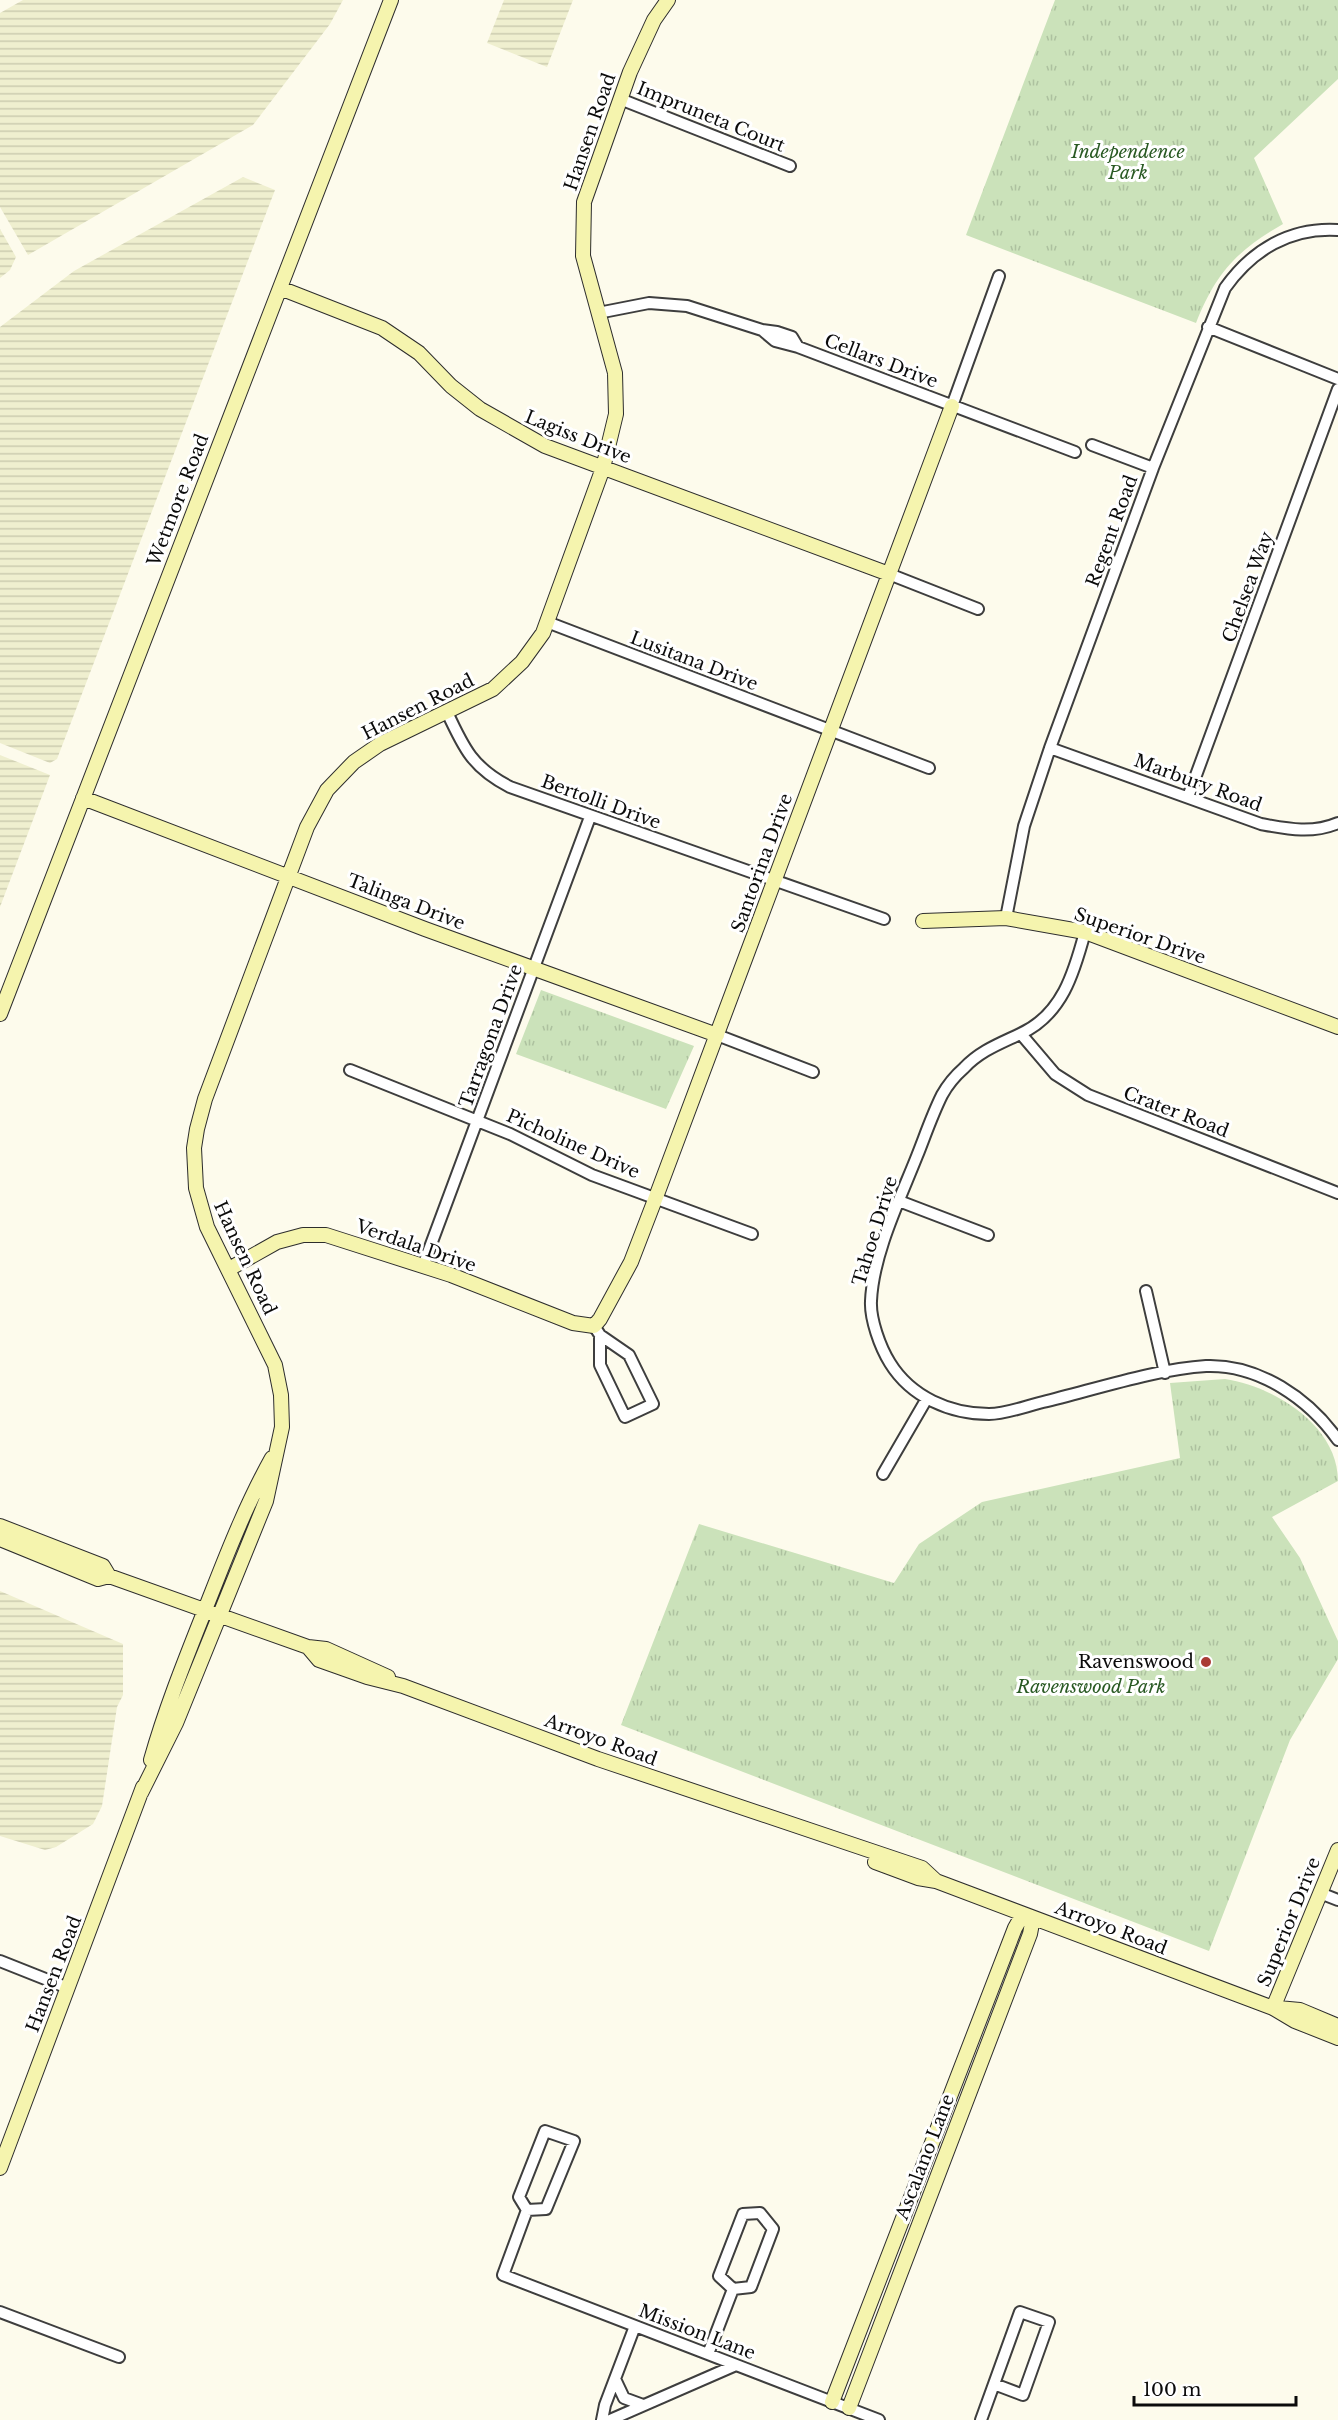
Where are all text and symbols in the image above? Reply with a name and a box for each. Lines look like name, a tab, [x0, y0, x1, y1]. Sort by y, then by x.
street label: Hansen Road	[560, 70, 620, 194]
street label: Impruneta Court	[634, 77, 788, 157]
park label: Independence Park	[1070, 141, 1185, 184]
street label: Cellars Drive	[821, 329, 941, 393]
street label: Lagiss Drive	[522, 406, 634, 468]
street label: Wetmore Road	[142, 431, 213, 570]
street label: Regent Road	[1082, 472, 1142, 590]
street label: Chelsea Way	[1218, 528, 1278, 645]
street label: Lusitana Drive	[627, 627, 761, 695]
street label: Hansen Road	[358, 669, 478, 745]
street label: Marbury Road	[1131, 750, 1265, 816]
street label: Bertolli Drive	[538, 770, 664, 834]
street label: Santorina Drive	[727, 791, 797, 935]
street label: Talinga Drive	[344, 869, 468, 935]
street label: Superior Drive	[1071, 903, 1209, 969]
street label: Tarragona Drive	[455, 961, 527, 1111]
street label: Crater Road	[1120, 1082, 1232, 1142]
street label: Picholine Drive	[503, 1105, 643, 1183]
street label: Tahoe Drive	[848, 1173, 902, 1289]
street label: Hansen Road	[209, 1198, 281, 1318]
street label: Verdala Drive	[352, 1215, 479, 1277]
place label: Ravenswood	[1078, 1651, 1194, 1673]
marker: Ravenswood	[1199, 1655, 1213, 1669]
park label: Ravenswood Park	[1015, 1676, 1166, 1698]
street label: Arroyo Road	[541, 1709, 660, 1771]
street label: Superior Drive	[1253, 1854, 1325, 1990]
street label: Arroyo Road	[1051, 1896, 1170, 1959]
street label: Hansen Road	[22, 1913, 86, 2035]
street label: Ascalano Lane	[891, 2091, 959, 2224]
street label: Mission Lane	[635, 2300, 759, 2364]
scale bar	[1134, 2369, 1296, 2407]
text: 100 m	[1143, 2379, 1201, 2401]

